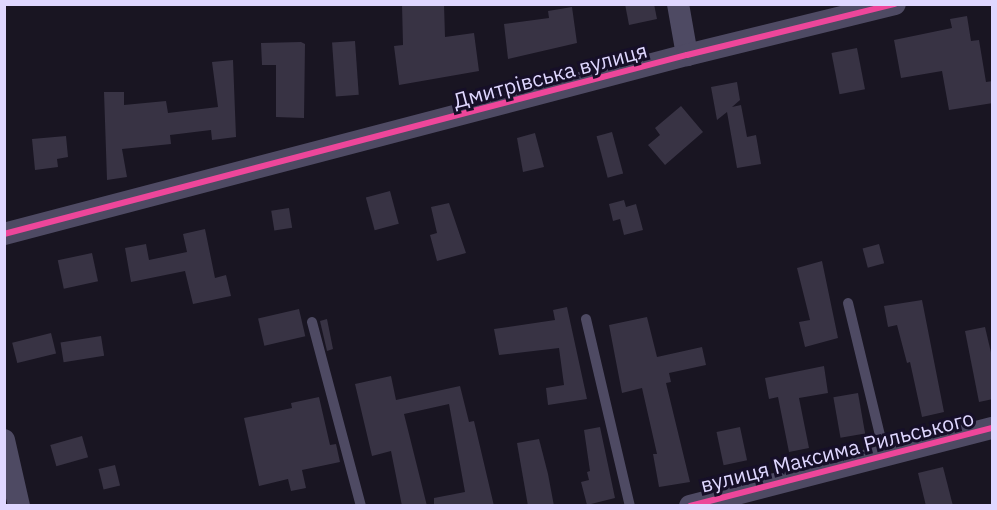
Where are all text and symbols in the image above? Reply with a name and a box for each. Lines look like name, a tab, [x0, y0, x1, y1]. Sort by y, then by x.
street label: Дмитрівська вулиця	[450, 37, 650, 113]
street label: вулиця Максима Рильського	[698, 405, 976, 497]

